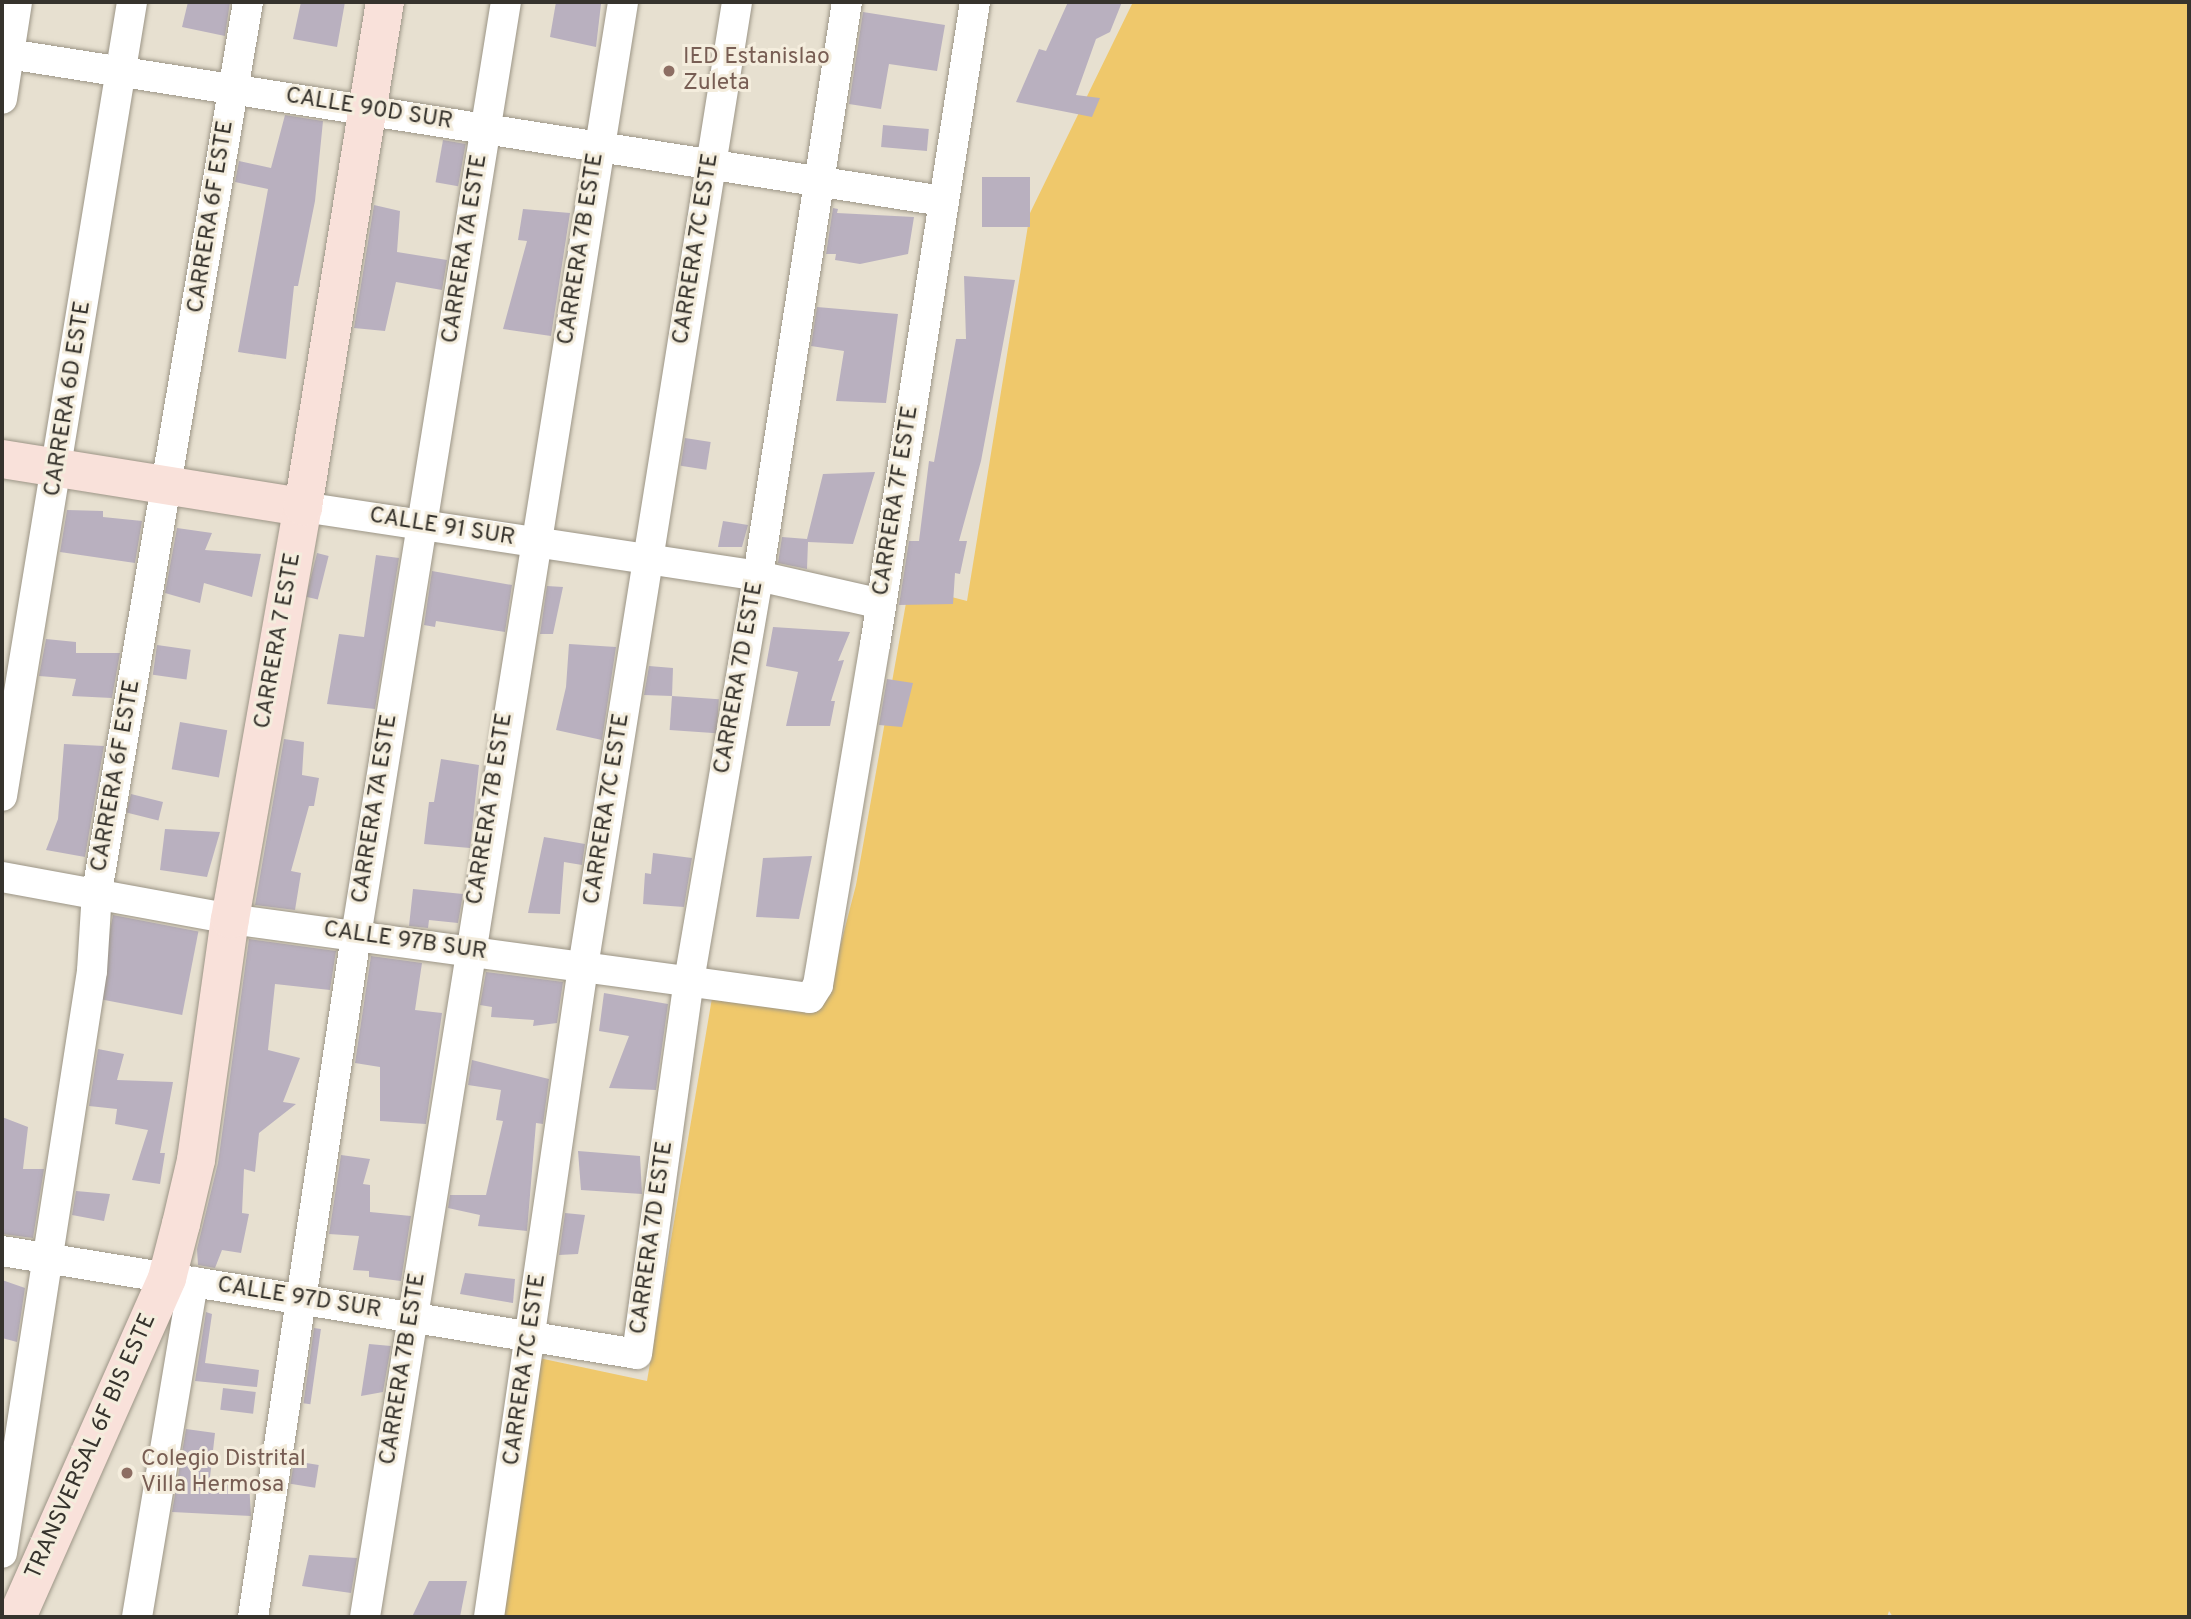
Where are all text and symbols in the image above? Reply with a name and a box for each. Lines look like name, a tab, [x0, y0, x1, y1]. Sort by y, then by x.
place label: IED Estanislao Zuleta	[683, 44, 830, 98]
marker: IED Estanislao Zuleta	[661, 63, 677, 79]
street label: CALLE 90D SUR	[283, 83, 455, 137]
street label: CARRERA 6F ESTE	[183, 118, 241, 316]
street label: CARRERA 7B ESTE	[553, 150, 611, 348]
street label: CARRERA 7A ESTE	[437, 151, 495, 347]
street label: CARRERA 7C ESTE	[668, 151, 726, 347]
street label: CARRERA 6D ESTE	[40, 299, 98, 499]
street label: CARRERA 7F ESTE	[868, 403, 926, 599]
street label: CALLE 91 SUR	[367, 503, 517, 553]
street label: CARRERA 7 ESTE	[250, 550, 308, 732]
street label: CARRERA 7D ESTE	[709, 579, 771, 777]
street label: CARRERA 6F ESTE	[86, 677, 148, 875]
street label: CARRERA 7B ESTE	[462, 710, 520, 908]
street label: CARRERA 7A ESTE	[347, 711, 405, 907]
street label: CARRERA 7C ESTE	[579, 711, 637, 907]
street label: CALLE 97B SUR	[321, 917, 489, 967]
street label: CARRERA 7D ESTE	[626, 1139, 680, 1337]
street label: CARRERA 7B ESTE	[375, 1270, 433, 1468]
street label: CALLE 97D SUR	[215, 1272, 383, 1326]
street label: CARRERA 7C ESTE	[499, 1272, 553, 1468]
street label: TRANSVERSAL 6F BIS ESTE	[21, 1310, 163, 1584]
place label: Colegio Distrital Villa Hermosa	[141, 1446, 306, 1500]
marker: Colegio Distrital Villa Hermosa	[119, 1465, 135, 1481]

